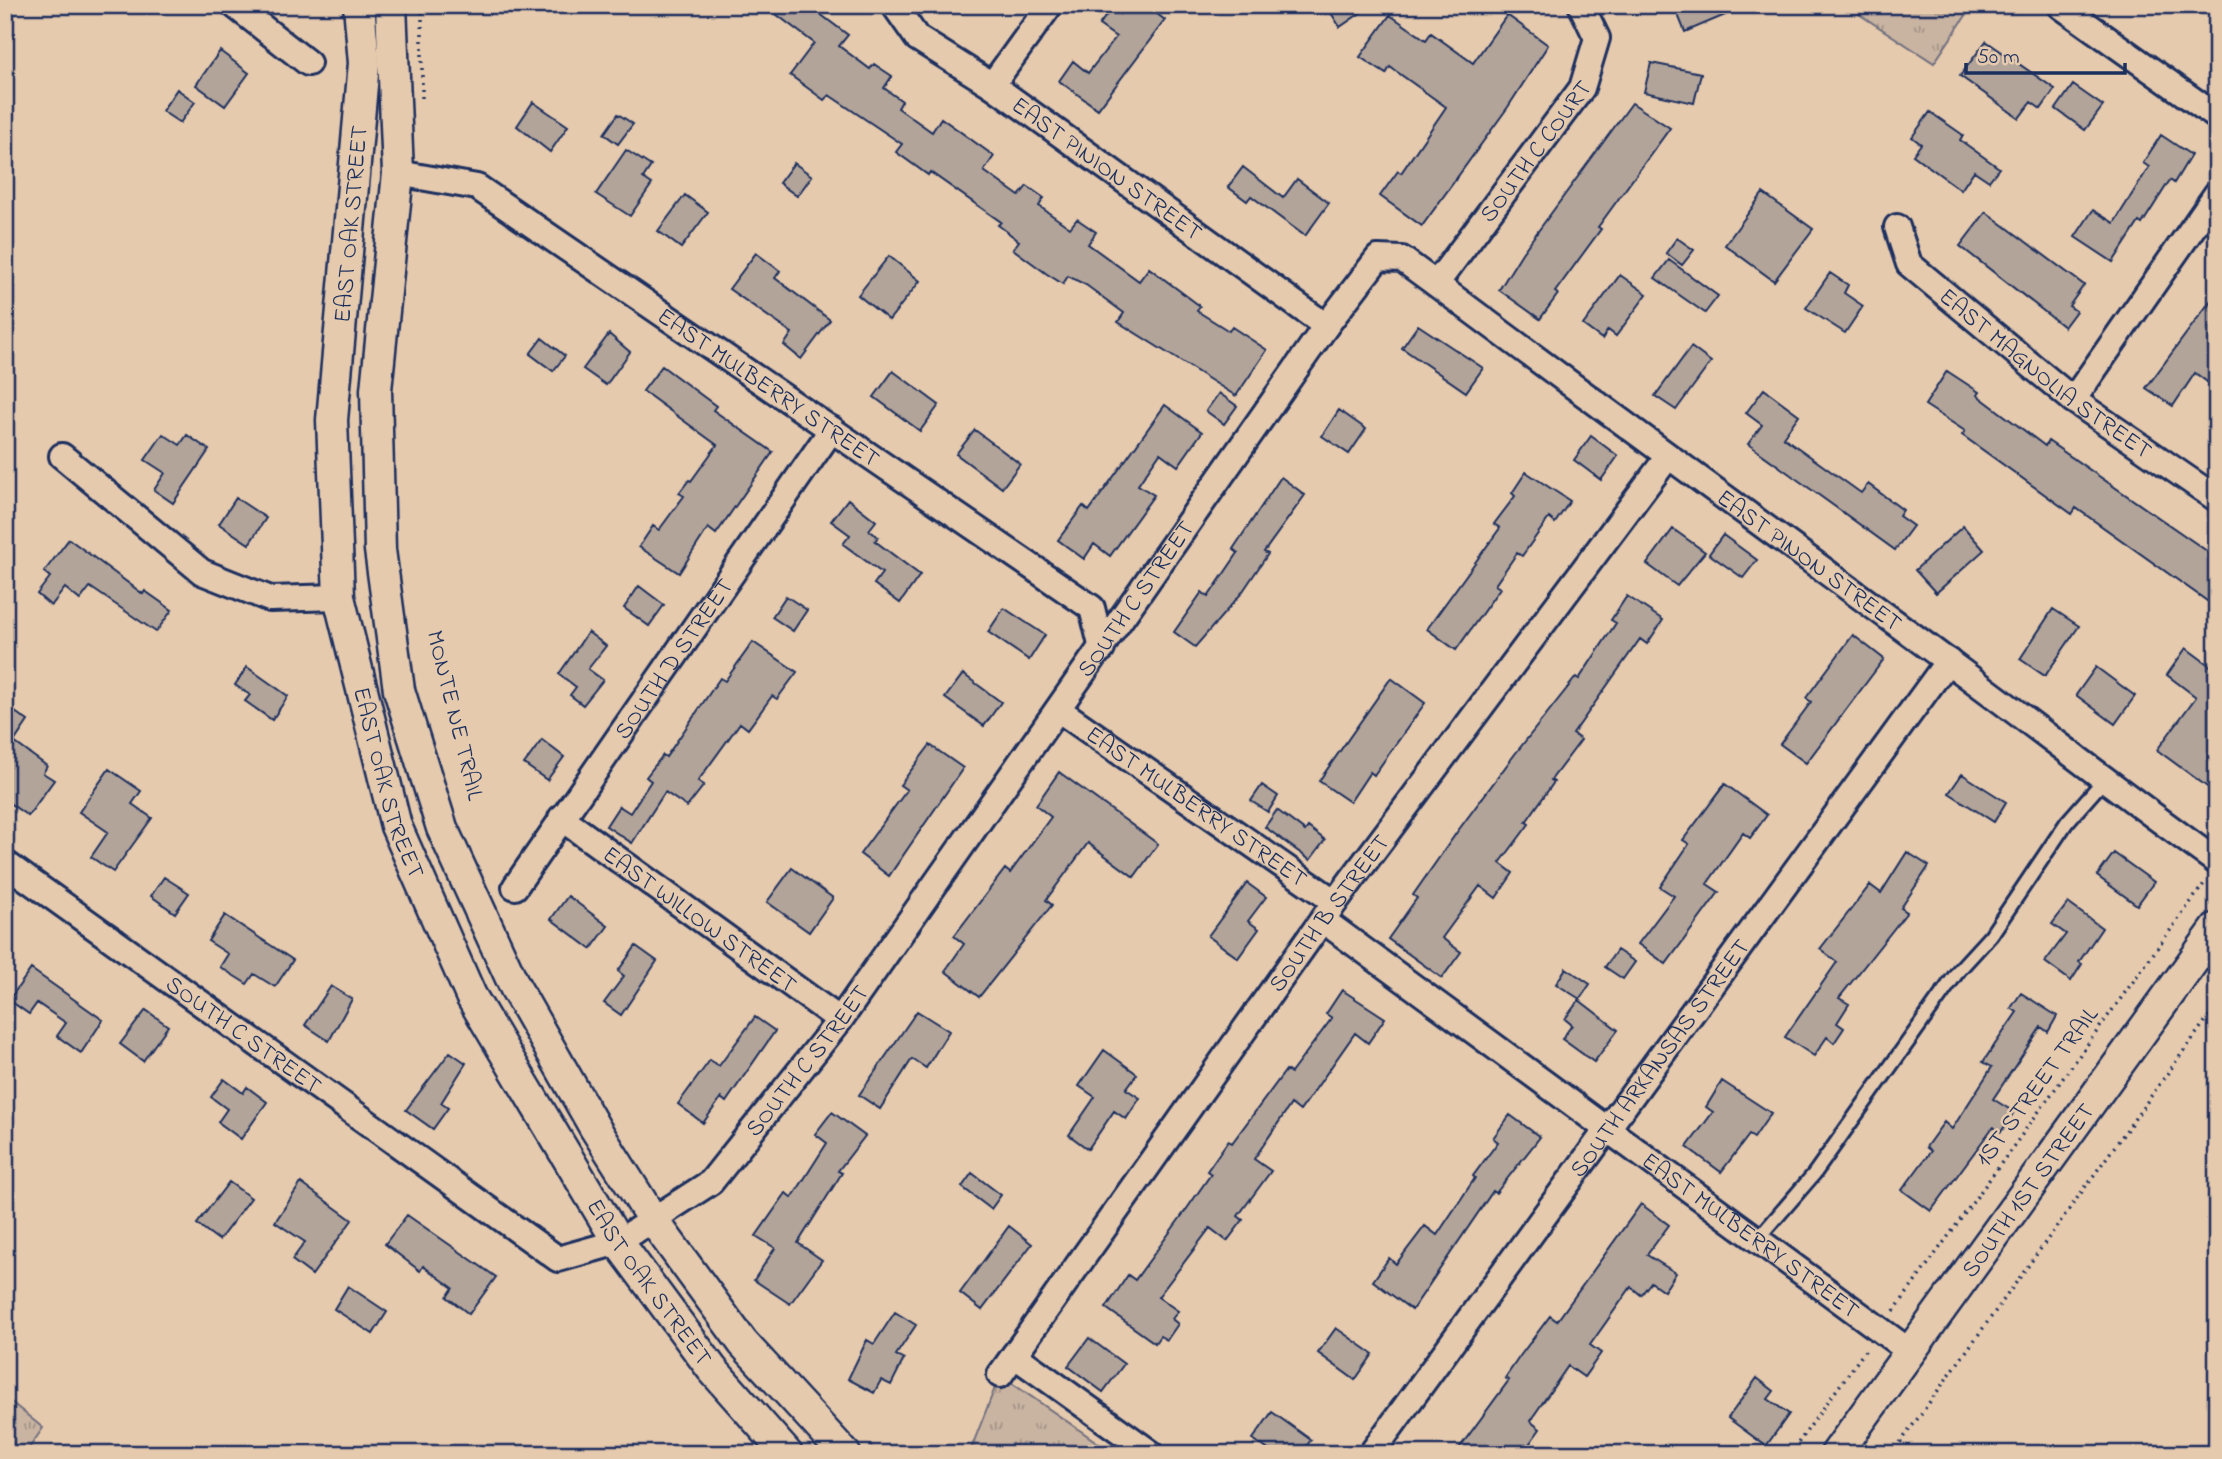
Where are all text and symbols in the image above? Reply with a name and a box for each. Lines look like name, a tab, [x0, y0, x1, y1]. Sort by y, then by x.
scale bar	[1966, 32, 2126, 76]
text: 50 m	[1977, 43, 2020, 73]
street label: SOUTH C COURT	[1472, 74, 1602, 231]
street label: EAST PINION STREET	[1003, 89, 1209, 251]
street label: EAST OAK STREET	[326, 124, 379, 324]
street label: EAST MAGNOLIA STREET	[1930, 281, 2158, 469]
street label: EAST MULBERRY STREET	[649, 300, 886, 478]
street label: EAST PINON STREET	[1708, 482, 1908, 642]
street label: SOUTH C STREET	[1070, 514, 1205, 685]
street label: SOUTH D STREET	[607, 572, 744, 748]
street label: MONTE NE TRAIL	[416, 627, 492, 804]
street label: EAST OAK STREET	[342, 684, 432, 885]
street label: EAST MULBERRY STREET	[1078, 719, 1314, 898]
street label: SOUTH B STREET	[1261, 828, 1400, 1000]
street label: EAST WILLOW STREET	[595, 839, 803, 1003]
street label: SOUTH ARKANSAS STREET	[1563, 932, 1760, 1186]
street label: SOUTH C STREET	[157, 968, 328, 1104]
street label: SOUTH C STREET	[738, 978, 879, 1146]
street label: 1ST STREET TRAIL	[1968, 1000, 2108, 1175]
street label: SOUTH 1ST STREET	[1954, 1097, 2105, 1286]
street label: EAST MULBERRY STREET	[1633, 1145, 1866, 1329]
street label: EAST OAK STREET	[576, 1193, 719, 1375]

